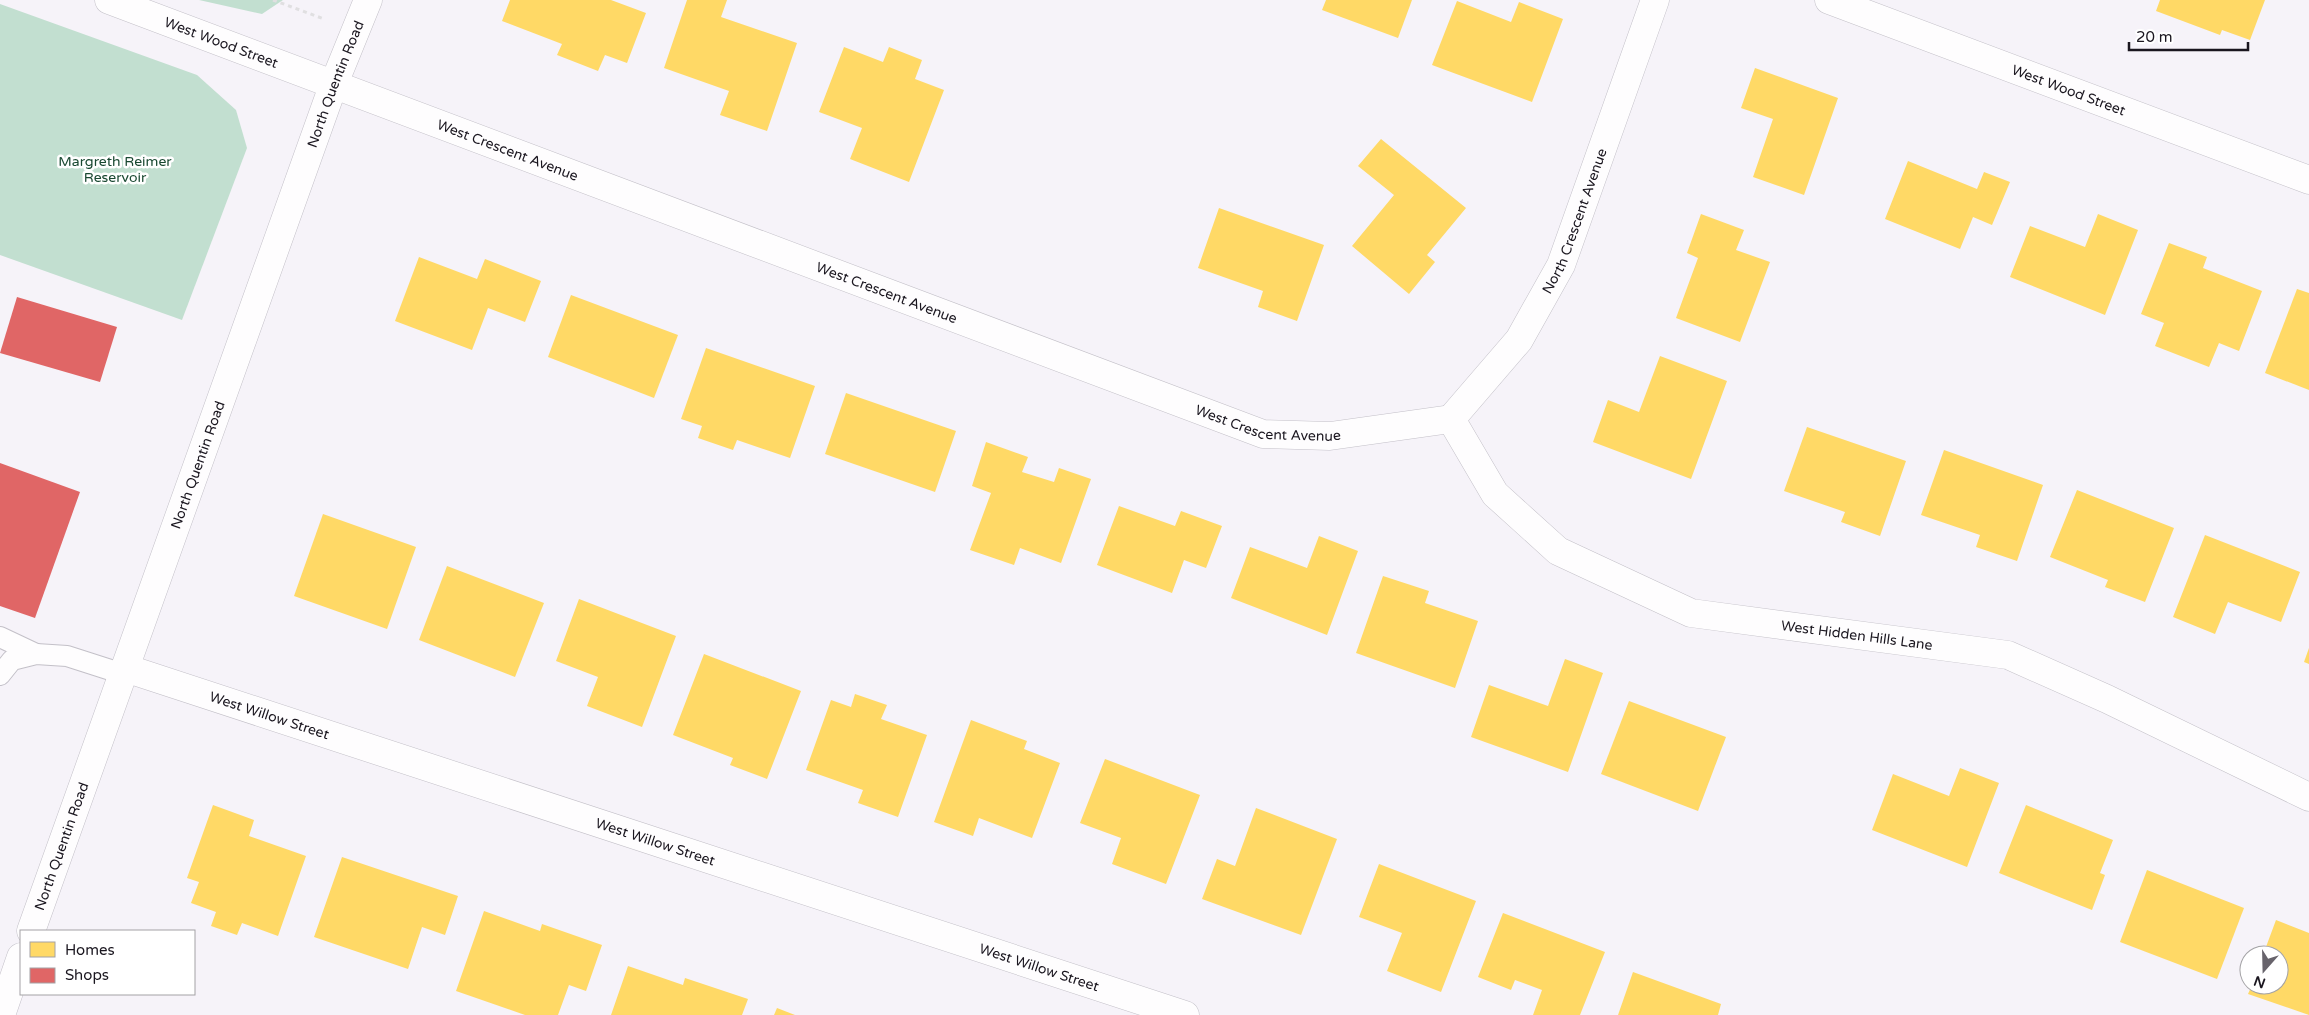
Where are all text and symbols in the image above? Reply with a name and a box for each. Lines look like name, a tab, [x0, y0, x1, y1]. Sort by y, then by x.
street label: West Wood Street	[162, 14, 281, 72]
street label: North Quentin Road	[304, 18, 368, 150]
scale bar	[2129, 20, 2248, 52]
text: 20 m	[2136, 28, 2173, 46]
street label: West Wood Street	[2009, 61, 2128, 120]
street label: West Crescent Avenue	[435, 116, 581, 185]
street label: North Crescent Avenue	[1539, 146, 1611, 297]
park label: Margreth Reimer Reservoir	[58, 153, 172, 186]
street label: West Crescent Avenue	[814, 259, 960, 327]
street label: North Quentin Road	[167, 399, 229, 531]
street label: West Crescent Avenue	[1193, 401, 1342, 445]
street label: West Hidden Hills Lane	[1780, 617, 1934, 654]
street label: West Willow Street	[207, 688, 332, 743]
street label: North Quentin Road	[31, 780, 92, 913]
street label: West Willow Street	[593, 815, 718, 870]
legend	[20, 930, 195, 995]
street label: West Willow Street	[977, 940, 1102, 995]
text: Homes	[65, 941, 115, 959]
north arrow	[2239, 945, 2289, 995]
text: Shops	[65, 966, 109, 984]
text: N	[2252, 972, 2268, 992]

